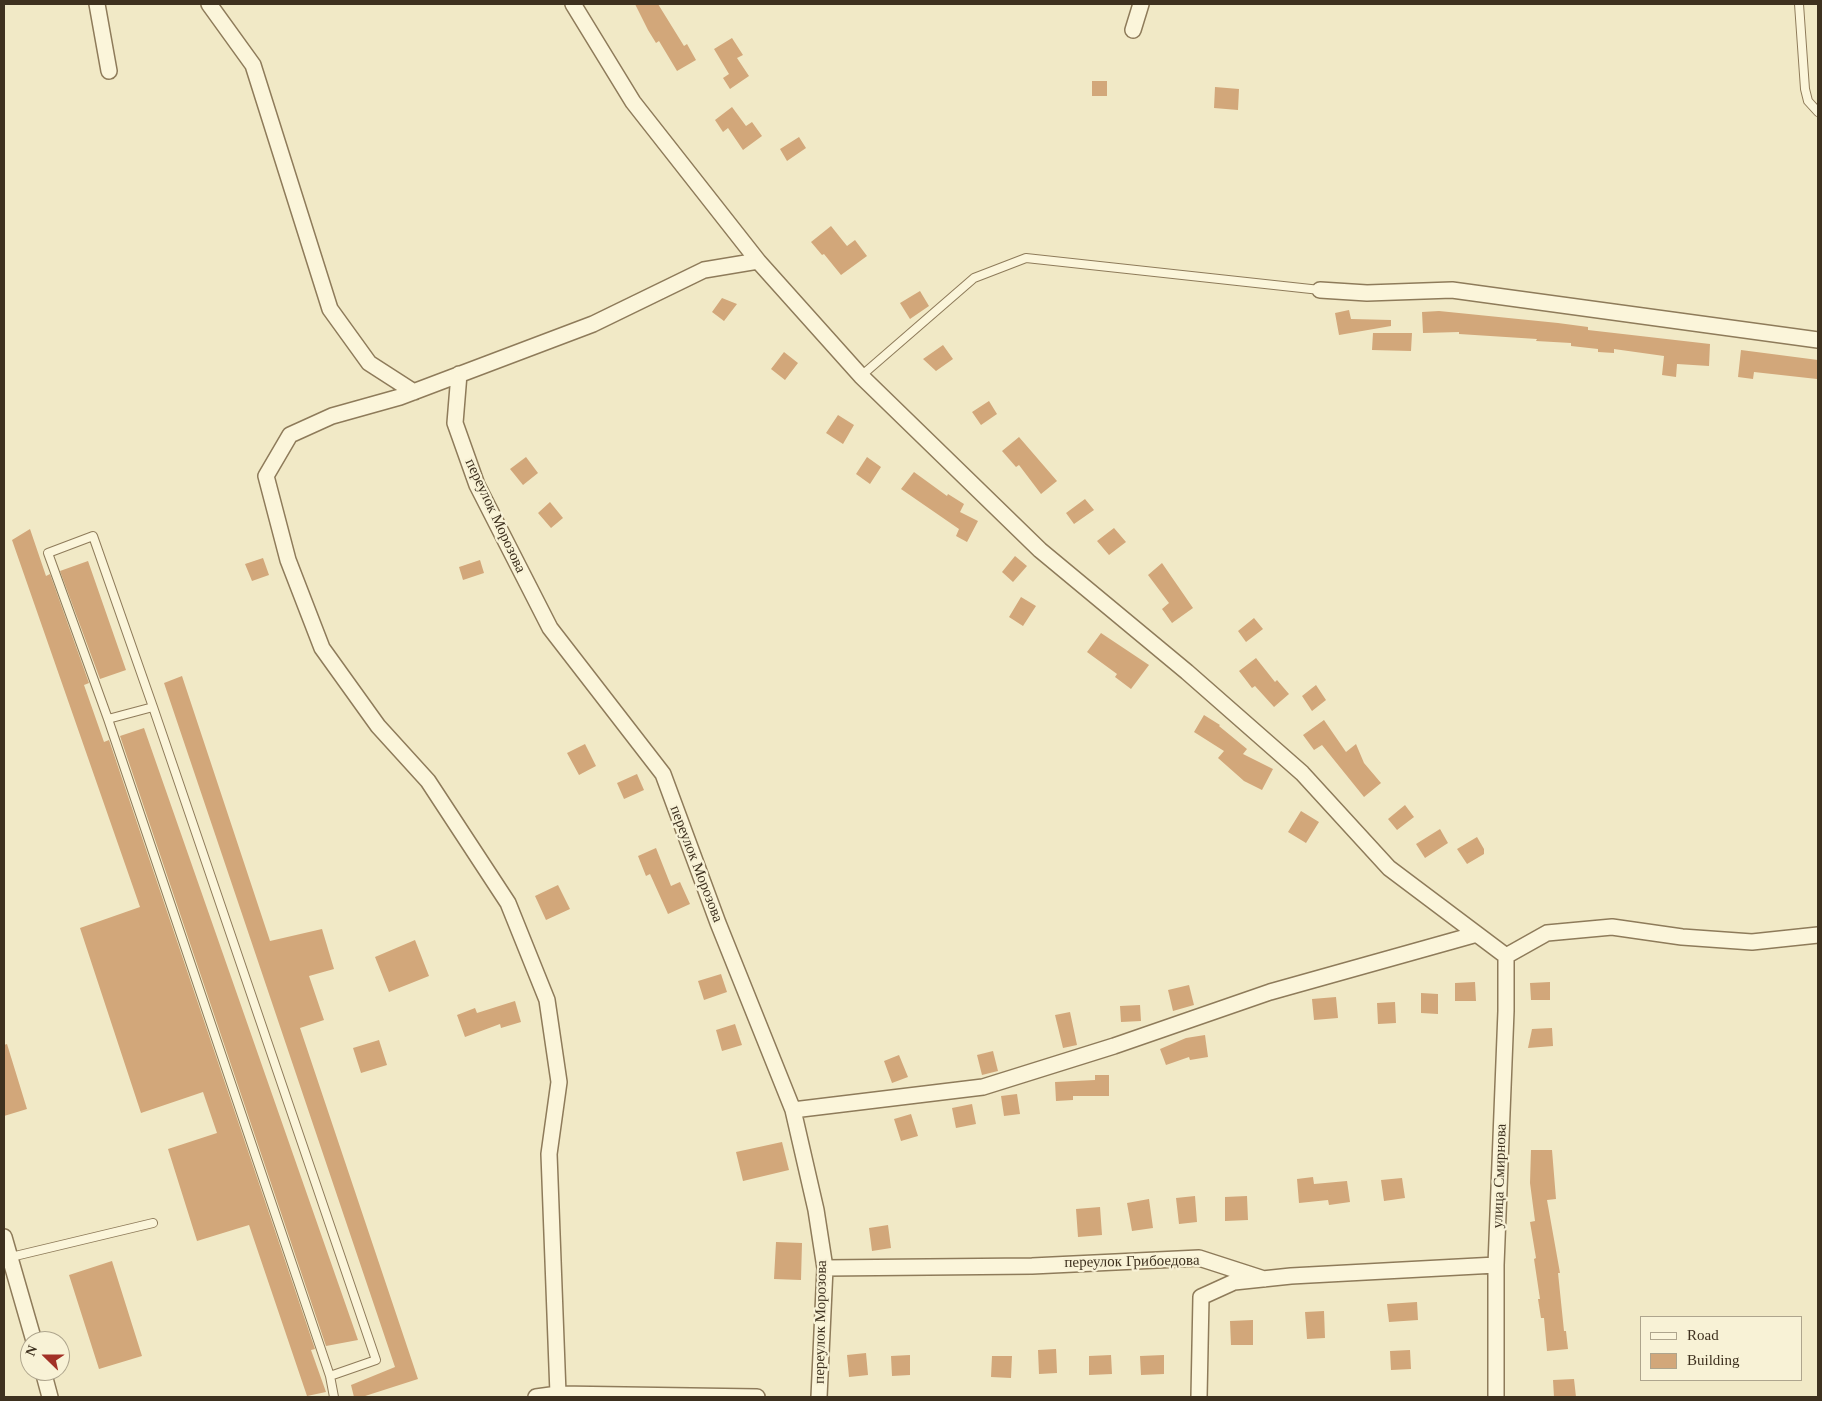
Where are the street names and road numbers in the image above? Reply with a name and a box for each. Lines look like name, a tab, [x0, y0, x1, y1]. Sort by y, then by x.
street label: переулок Морозова	[461, 456, 529, 576]
street label: переулок Морозова	[665, 803, 727, 925]
street label: улица Смирнова	[1489, 1123, 1511, 1229]
street label: переулок Грибоедова	[1064, 1252, 1200, 1272]
street label: переулок Морозова	[811, 1260, 831, 1384]

